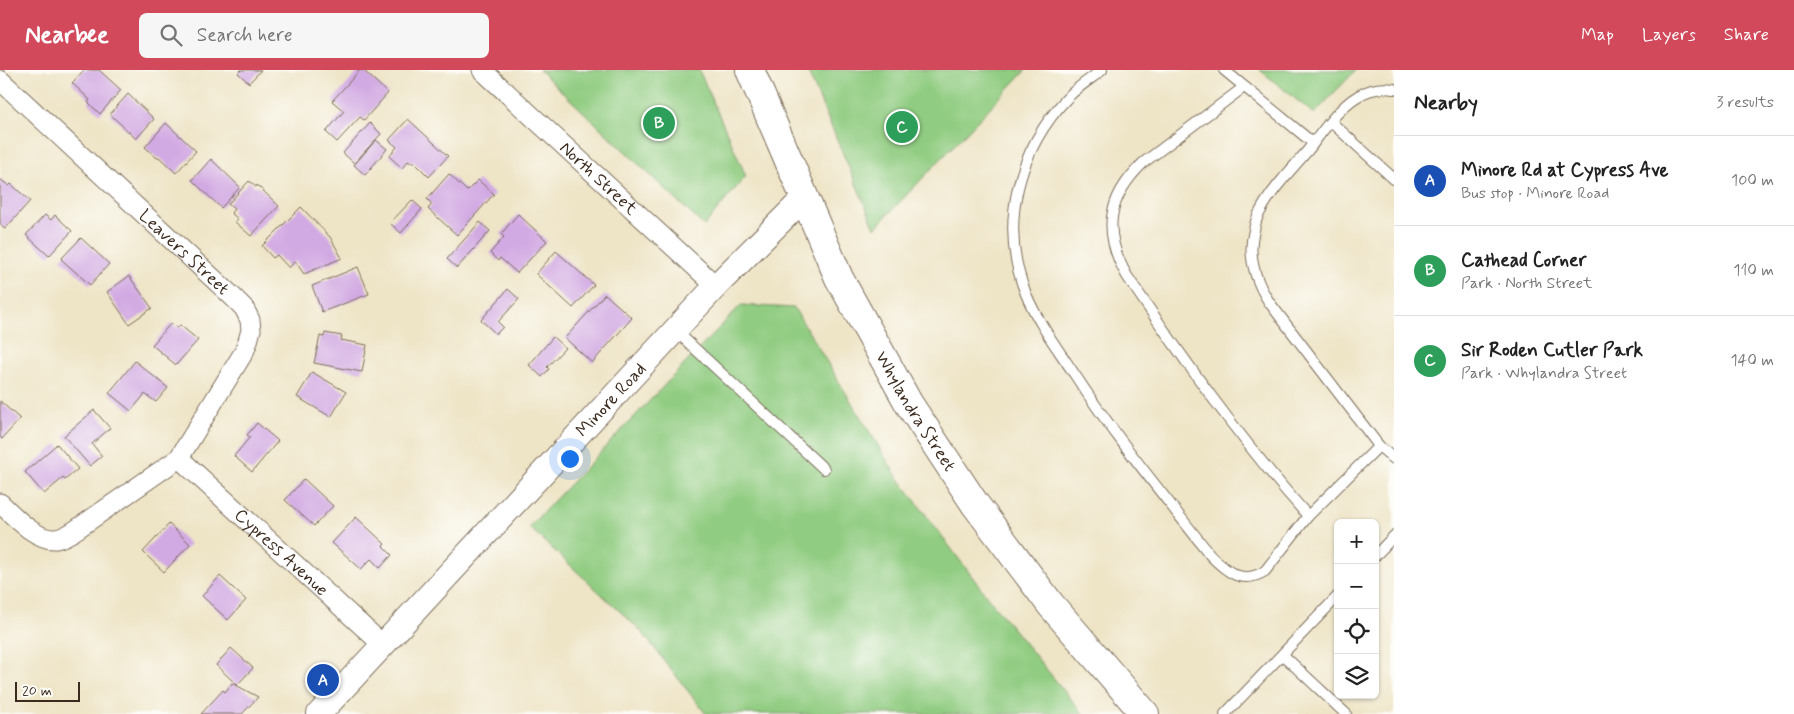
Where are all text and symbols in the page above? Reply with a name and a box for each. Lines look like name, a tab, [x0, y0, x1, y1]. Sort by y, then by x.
search box	[139, 13, 489, 58]
text: Nearbee	[25, 20, 109, 51]
icon: search	[157, 21, 185, 49]
text: Search here	[197, 23, 293, 48]
text: Map	[1581, 23, 1614, 47]
text: Layers	[1642, 23, 1696, 47]
text: Share	[1724, 23, 1769, 47]
text: Nearby	[1414, 89, 1478, 117]
text: 3 results	[1716, 92, 1774, 113]
pin: B	[643, 104, 675, 142]
pin: C	[886, 108, 918, 146]
street label: North Street	[554, 136, 643, 221]
text: Minore Rd at Cypress Ave	[1461, 158, 1668, 183]
text: A	[1425, 170, 1435, 191]
text: 100 m	[1731, 170, 1774, 191]
text: Bus stop · Minore Road	[1461, 183, 1609, 204]
street label: Leavers Street	[133, 204, 234, 301]
text: Cathead Corner	[1461, 248, 1586, 273]
text: B	[1425, 260, 1435, 281]
text: 110 m	[1733, 260, 1774, 281]
text: Park · North Street	[1461, 273, 1592, 294]
text: Sir Roden Cutler Park	[1461, 338, 1643, 363]
street label: Whylandra Street	[869, 347, 961, 477]
text: C	[1424, 350, 1436, 371]
text: 140 m	[1730, 350, 1774, 371]
street label: Minore Road	[571, 358, 652, 443]
text: Park · Whylandra Street	[1461, 363, 1627, 384]
your location	[557, 446, 583, 472]
street label: Cypress Avenue	[229, 504, 333, 602]
map controls	[1334, 519, 1379, 699]
button: +	[1334, 519, 1379, 564]
button: −	[1334, 564, 1379, 609]
button: locate	[1334, 609, 1379, 654]
button: layers	[1334, 654, 1379, 699]
pin: A	[307, 661, 339, 699]
scale bar	[15, 679, 80, 702]
text: 20 m	[22, 682, 52, 700]

